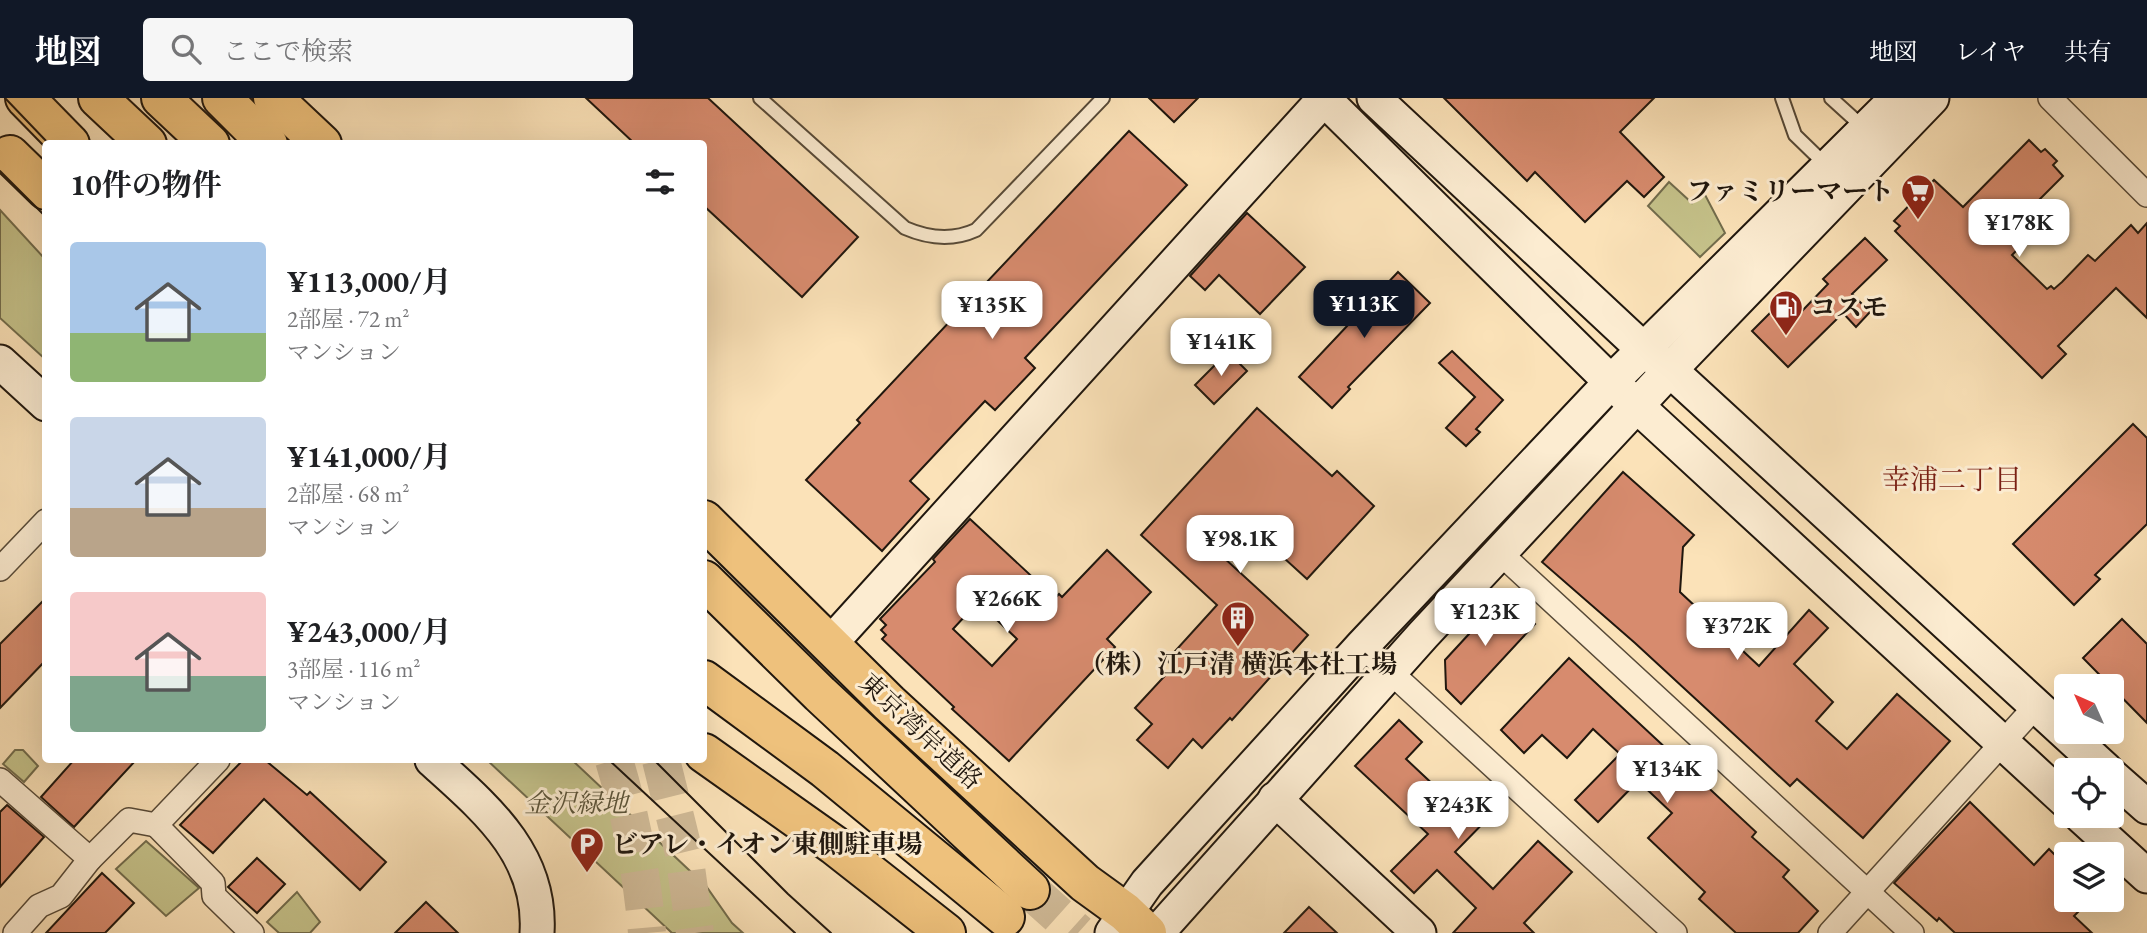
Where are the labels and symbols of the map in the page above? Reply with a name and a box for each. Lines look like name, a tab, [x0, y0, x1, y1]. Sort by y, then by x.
supermarket icon: ファミリーマート	[1899, 172, 1937, 221]
place label: ファミリーマート	[1687, 174, 1894, 208]
pin: ¥178K	[1970, 200, 2068, 259]
pin: ¥113K	[1315, 280, 1413, 340]
pin: ¥135K	[943, 282, 1041, 341]
fuel station icon: コスモ	[1767, 288, 1805, 337]
place label: コスモ	[1810, 290, 1888, 324]
pin: ¥141K	[1172, 318, 1270, 378]
district label: 幸浦二丁目	[1882, 461, 2022, 497]
pin: ¥98.1K	[1183, 516, 1297, 575]
pin: ¥266K	[958, 575, 1056, 635]
pin: ¥123K	[1436, 588, 1534, 648]
building icon: （株）江戸清 横浜本社工場	[1219, 599, 1257, 648]
pin: ¥372K	[1688, 602, 1786, 662]
place label: （株）江戸清 横浜本社工場	[1079, 647, 1397, 681]
street label: 東京湾岸道路	[852, 665, 990, 797]
north arrow	[2054, 674, 2124, 744]
pin: ¥134K	[1618, 746, 1716, 805]
pin: ¥243K	[1409, 782, 1507, 841]
park label: 金沢緑地	[524, 786, 631, 820]
parking icon: ビアレ・イオン東側駐車場	[568, 825, 606, 874]
place label: ビアレ・イオン東側駐車場	[612, 827, 922, 861]

